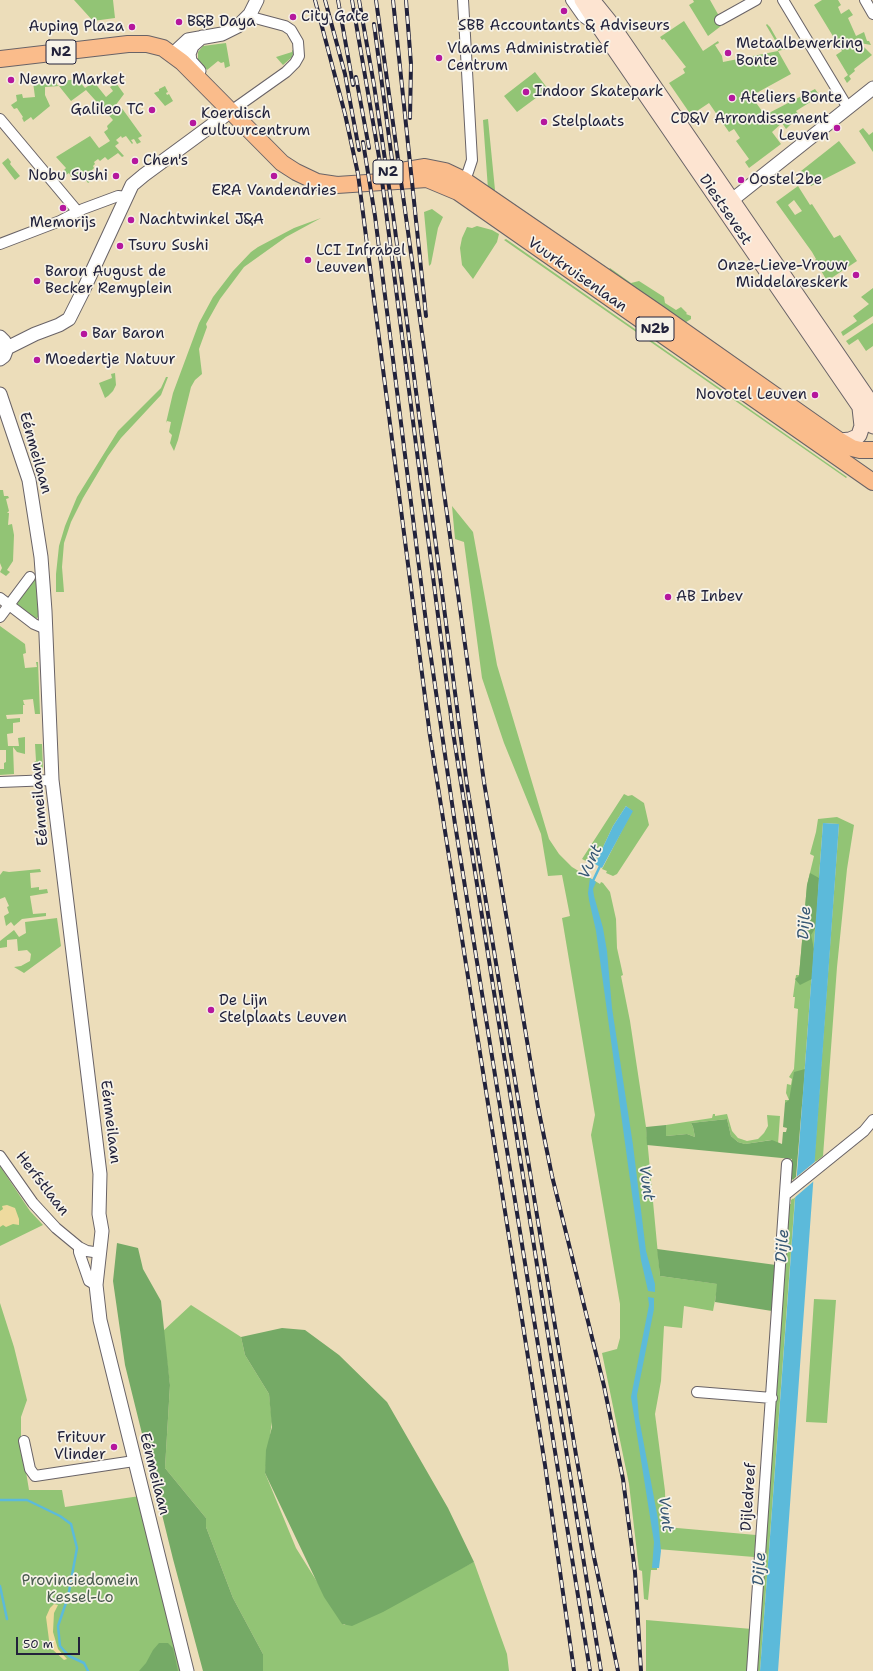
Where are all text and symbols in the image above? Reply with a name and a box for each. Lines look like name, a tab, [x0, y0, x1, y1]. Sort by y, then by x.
marker: SBB Accountants & Adviseurs	[559, 6, 569, 16]
place label: City Gate	[301, 8, 369, 26]
marker: City Gate	[288, 12, 298, 22]
place label: B&B Daya	[187, 13, 256, 31]
marker: B&B Daya	[174, 17, 184, 27]
place label: SBB Accountants & Adviseurs	[458, 17, 670, 35]
place label: Auping Plaza	[28, 18, 124, 36]
marker: Auping Plaza	[127, 22, 137, 32]
place label: Metaalbewerking Bonte	[736, 35, 863, 70]
road number: N2	[46, 40, 76, 64]
place label: Vlaams Administratief Centrum	[447, 40, 609, 75]
marker: Metaalbewerking Bonte	[723, 48, 733, 58]
marker: Vlaams Administratief Centrum	[434, 53, 444, 63]
place label: Newro Market	[19, 71, 125, 89]
marker: Newro Market	[6, 75, 16, 85]
place label: Indoor Skatepark	[534, 83, 663, 101]
marker: Indoor Skatepark	[521, 87, 531, 97]
place label: Ateliers Bonte	[740, 89, 842, 107]
marker: Ateliers Bonte	[727, 93, 737, 103]
place label: Galileo TC	[71, 101, 144, 119]
marker: Galileo TC	[147, 105, 157, 115]
place label: Koerdisch cultuurcentrum	[201, 105, 310, 140]
place label: CD&V Arrondissement Leuven	[671, 110, 829, 145]
place label: Stelplaats	[552, 113, 624, 131]
marker: Stelplaats	[539, 117, 549, 127]
marker: Koerdisch cultuurcentrum	[188, 118, 198, 128]
marker: CD&V Arrondissement Leuven	[832, 123, 842, 133]
place label: Chen's	[143, 152, 188, 170]
marker: Chen's	[130, 156, 140, 166]
road number: N2	[373, 160, 403, 184]
place label: Nobu Sushi	[28, 167, 108, 185]
marker: Nobu Sushi	[111, 171, 121, 181]
marker: ERA Vandendries	[269, 171, 279, 181]
street label: Diestsevest	[695, 171, 755, 249]
place label: Oostel2be	[749, 171, 822, 189]
marker: Oostel2be	[736, 175, 746, 185]
place label: ERA Vandendries	[211, 182, 337, 200]
marker: Memorijs	[58, 203, 68, 213]
place label: Nachtwinkel J&A	[139, 211, 264, 229]
place label: Memorijs	[30, 214, 96, 232]
marker: Nachtwinkel J&A	[126, 215, 136, 225]
street label: Vuurkruisenlaan	[524, 234, 630, 316]
place label: Tsuru Sushi	[128, 237, 209, 255]
marker: Tsuru Sushi	[115, 241, 125, 251]
place label: LCI Infrabel Leuven	[316, 242, 406, 277]
marker: LCI Infrabel Leuven	[303, 255, 313, 265]
place label: Onze-Lieve-Vrouw Middelareskerk	[717, 257, 848, 292]
place label: Baron August de Becker Remyplein	[45, 263, 172, 298]
marker: Onze-Lieve-Vrouw Middelareskerk	[851, 270, 861, 280]
marker: Baron August de Becker Remyplein	[32, 276, 42, 286]
road number: N2b	[636, 317, 674, 341]
place label: Bar Baron	[92, 325, 164, 343]
marker: Bar Baron	[79, 329, 89, 339]
place label: Moedertje Natuur	[45, 351, 176, 369]
marker: Moedertje Natuur	[32, 355, 42, 365]
place label: Novotel Leuven	[696, 386, 807, 404]
marker: Novotel Leuven	[810, 390, 820, 400]
street label: Eénmeilaan	[15, 410, 55, 496]
place label: AB Inbev	[676, 588, 743, 606]
marker: AB Inbev	[663, 592, 673, 602]
street label: Eénmeilaan	[27, 761, 53, 847]
water label: Vunt	[575, 842, 607, 882]
water label: Dijle	[794, 906, 816, 940]
place label: De Lijn Stelplaats Leuven	[219, 992, 347, 1027]
marker: De Lijn Stelplaats Leuven	[206, 1005, 216, 1015]
street label: Eénmeilaan	[96, 1079, 124, 1165]
street label: Herfstlaan	[11, 1148, 73, 1220]
water label: Vunt	[634, 1164, 658, 1202]
water label: Dijle	[772, 1229, 794, 1263]
place label: Frituur Vlinder	[54, 1429, 106, 1464]
street label: Eénmeilaan	[135, 1431, 173, 1517]
marker: Frituur Vlinder	[109, 1442, 119, 1452]
street label: Dijledreef	[738, 1462, 760, 1532]
water label: Vunt	[653, 1495, 677, 1533]
water label: Dijle	[749, 1552, 771, 1586]
park label: Provinciedomein Kessel-Lo	[21, 1572, 139, 1607]
scale bar	[18, 1629, 82, 1655]
text: 50 m	[23, 1636, 53, 1652]

